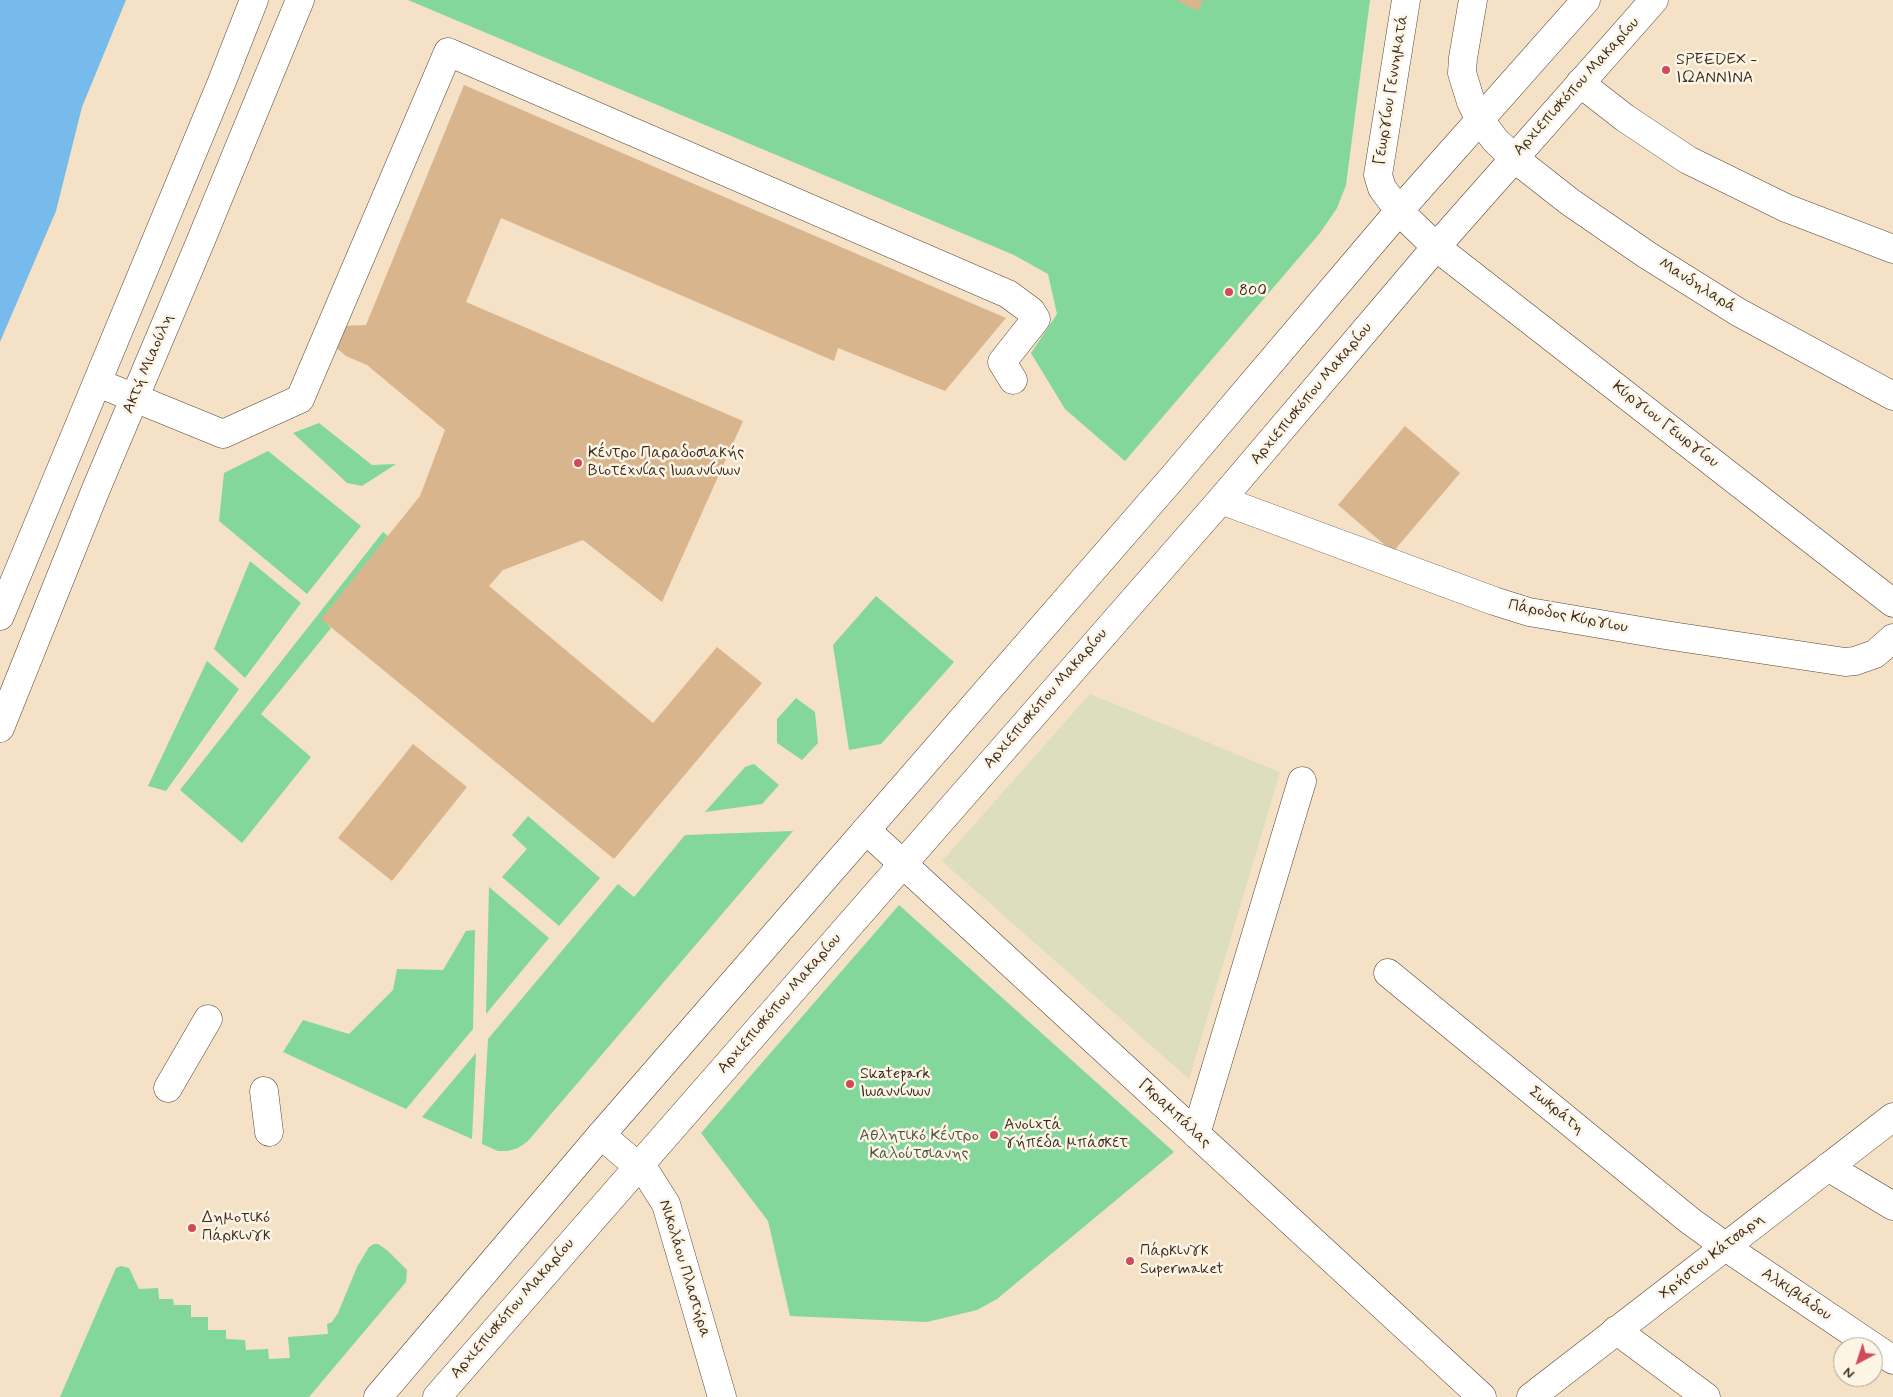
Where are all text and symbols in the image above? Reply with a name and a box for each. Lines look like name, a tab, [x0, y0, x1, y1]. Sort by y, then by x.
street label: Γεωργίου Γεννηματά	[1371, 13, 1413, 167]
street label: Αρχιεπισκόπου Μακαρίου	[1510, 14, 1644, 160]
place label: SPEEDEX - ΙΩΑΝΝΙΝΑ	[1676, 51, 1758, 89]
marker: SPEEDEX - ΙΩΑΝΝΙΝΑ	[1660, 64, 1672, 76]
street label: Μανδηλαρά	[1655, 255, 1739, 317]
place label: 800	[1239, 282, 1267, 302]
marker: 800	[1223, 286, 1235, 298]
street label: Ακτή Μιαούλη	[119, 311, 179, 417]
street label: Αρχιεπισκόπου Μακαρίου	[1247, 319, 1377, 469]
street label: Κύργιου Γεωργίου	[1608, 377, 1722, 473]
place label: Κέντρο Παραδοσιακής Βιοτεχνίας Ιωαννίνων	[588, 444, 744, 482]
marker: Κέντρο Παραδοσιακής Βιοτεχνίας Ιωαννίνων	[572, 457, 584, 469]
street label: Πάροδος Κύργιου	[1507, 596, 1629, 638]
street label: Αρχιεπισκόπου Μακαρίου	[980, 625, 1112, 773]
street label: Αρχιεπισκόπου Μακαρίου	[714, 930, 846, 1078]
place label: Skatepark Ιωαννίνων	[860, 1065, 931, 1103]
street label: Γκραμπάλας	[1134, 1075, 1214, 1153]
marker: Skatepark Ιωαννίνων	[844, 1078, 856, 1090]
street label: Σωκράτη	[1524, 1083, 1588, 1139]
place label: Ανοιχτά γήπεδα μπάσκετ	[1004, 1116, 1128, 1154]
park label: Αθλητικό Κέντρο Καλούτσιανης	[859, 1127, 979, 1165]
marker: Ανοιχτά γήπεδα μπάσκετ	[988, 1129, 1000, 1141]
street label: Νικολάου Πλαστήρα	[654, 1198, 714, 1340]
place label: Δημοτικό Πάρκινγκ	[202, 1209, 271, 1247]
street label: Χρήστου Κάτσαρη	[1656, 1210, 1768, 1304]
marker: Δημοτικό Πάρκινγκ	[186, 1222, 198, 1234]
street label: Αρχιεπισκόπου Μακαρίου	[447, 1235, 579, 1383]
place label: Πάρκινγκ Supermaket	[1140, 1242, 1224, 1280]
marker: Πάρκινγκ Supermaket	[1124, 1255, 1136, 1267]
street label: Αλκιβιάδου	[1757, 1265, 1835, 1325]
north arrow	[1833, 1337, 1883, 1387]
text: N	[1840, 1363, 1858, 1383]

